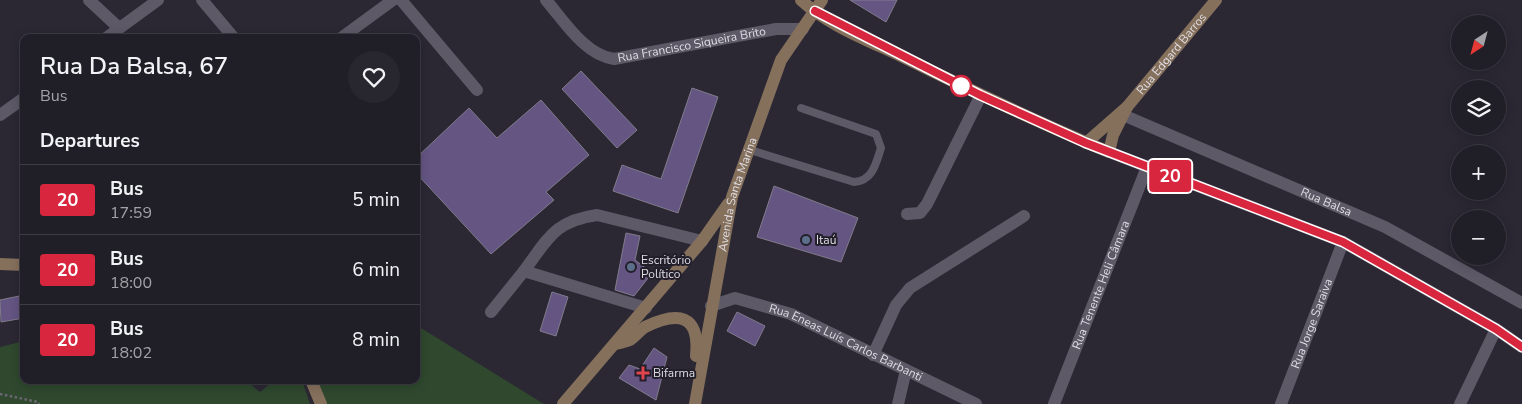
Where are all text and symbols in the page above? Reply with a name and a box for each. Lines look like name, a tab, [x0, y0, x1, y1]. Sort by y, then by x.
street label: Rua Edgard Barros	[1133, 9, 1210, 98]
north arrow	[1451, 15, 1506, 70]
map controls	[1451, 15, 1506, 265]
street label: Rua Francisco Siqueira Brito	[616, 23, 767, 66]
text: Rua Da Balsa, 67	[40, 50, 228, 82]
button: heart	[348, 51, 400, 103]
unlabelled marker	[950, 75, 972, 97]
button: layers	[1451, 80, 1506, 135]
text: Bus	[40, 85, 68, 107]
text: Departures	[40, 128, 140, 154]
street label: Avenida Santa Marina	[714, 135, 761, 253]
button: +	[1451, 145, 1506, 200]
line badge: 20	[1148, 160, 1192, 192]
text: 20	[1159, 164, 1181, 188]
text: Bus	[110, 176, 143, 202]
street label: Rua Balsa	[1298, 184, 1354, 220]
text: 5 min	[352, 187, 400, 213]
text: 20	[57, 188, 78, 212]
text: 17:59	[110, 202, 152, 224]
button: −	[1451, 210, 1506, 265]
street label: Rua Tenente Heli Câmara	[1068, 218, 1133, 352]
place label: Itaú	[816, 232, 836, 248]
marker: Itaú	[800, 234, 812, 246]
text: Bus	[110, 246, 143, 272]
place label: Escritório Político	[641, 252, 691, 282]
text: 6 min	[352, 257, 400, 283]
text: 20	[57, 258, 78, 282]
marker: Escritório Político	[625, 261, 637, 273]
text: 18:00	[110, 272, 152, 294]
street label: Rua Jorge Saraiva	[1287, 276, 1336, 371]
street label: Rua Eneas Luís Carlos Barbanti	[767, 300, 925, 385]
text: Bus	[110, 316, 143, 342]
text: 8 min	[352, 327, 400, 353]
text: 20	[57, 328, 78, 352]
text: 18:02	[110, 342, 152, 364]
place label: Bifarma	[653, 365, 695, 381]
marker: Bifarma	[637, 367, 649, 379]

